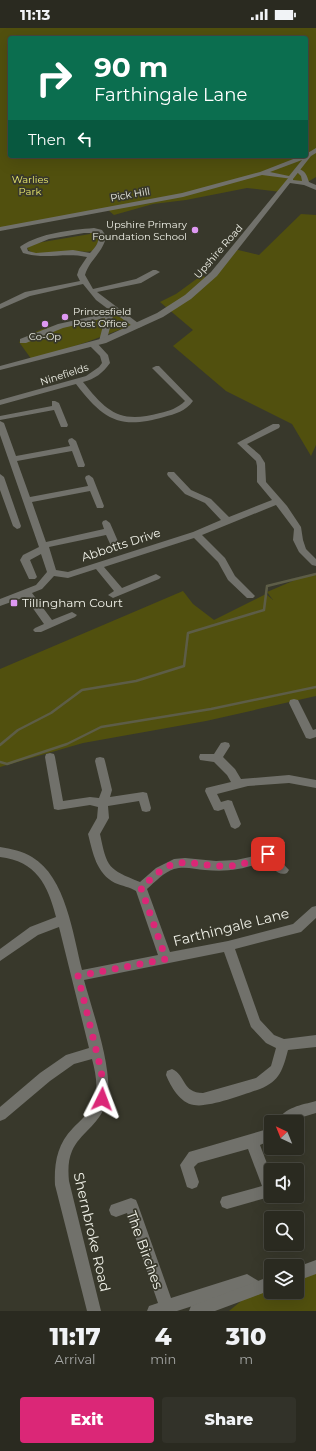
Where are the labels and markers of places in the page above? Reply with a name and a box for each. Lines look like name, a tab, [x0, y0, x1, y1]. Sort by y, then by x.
place label: Upshire Primary Foundation School	[92, 218, 188, 243]
marker: Upshire Primary Foundation School	[190, 225, 200, 235]
place label: Princesfield Post Office	[73, 305, 131, 330]
marker: Princesfield Post Office	[60, 312, 70, 322]
marker: Co-Op	[40, 319, 50, 329]
place label: Co-Op	[29, 330, 61, 343]
place label: Tillingham Court	[22, 595, 123, 610]
marker: Tillingham Court	[9, 598, 19, 608]
pin	[251, 837, 285, 871]

